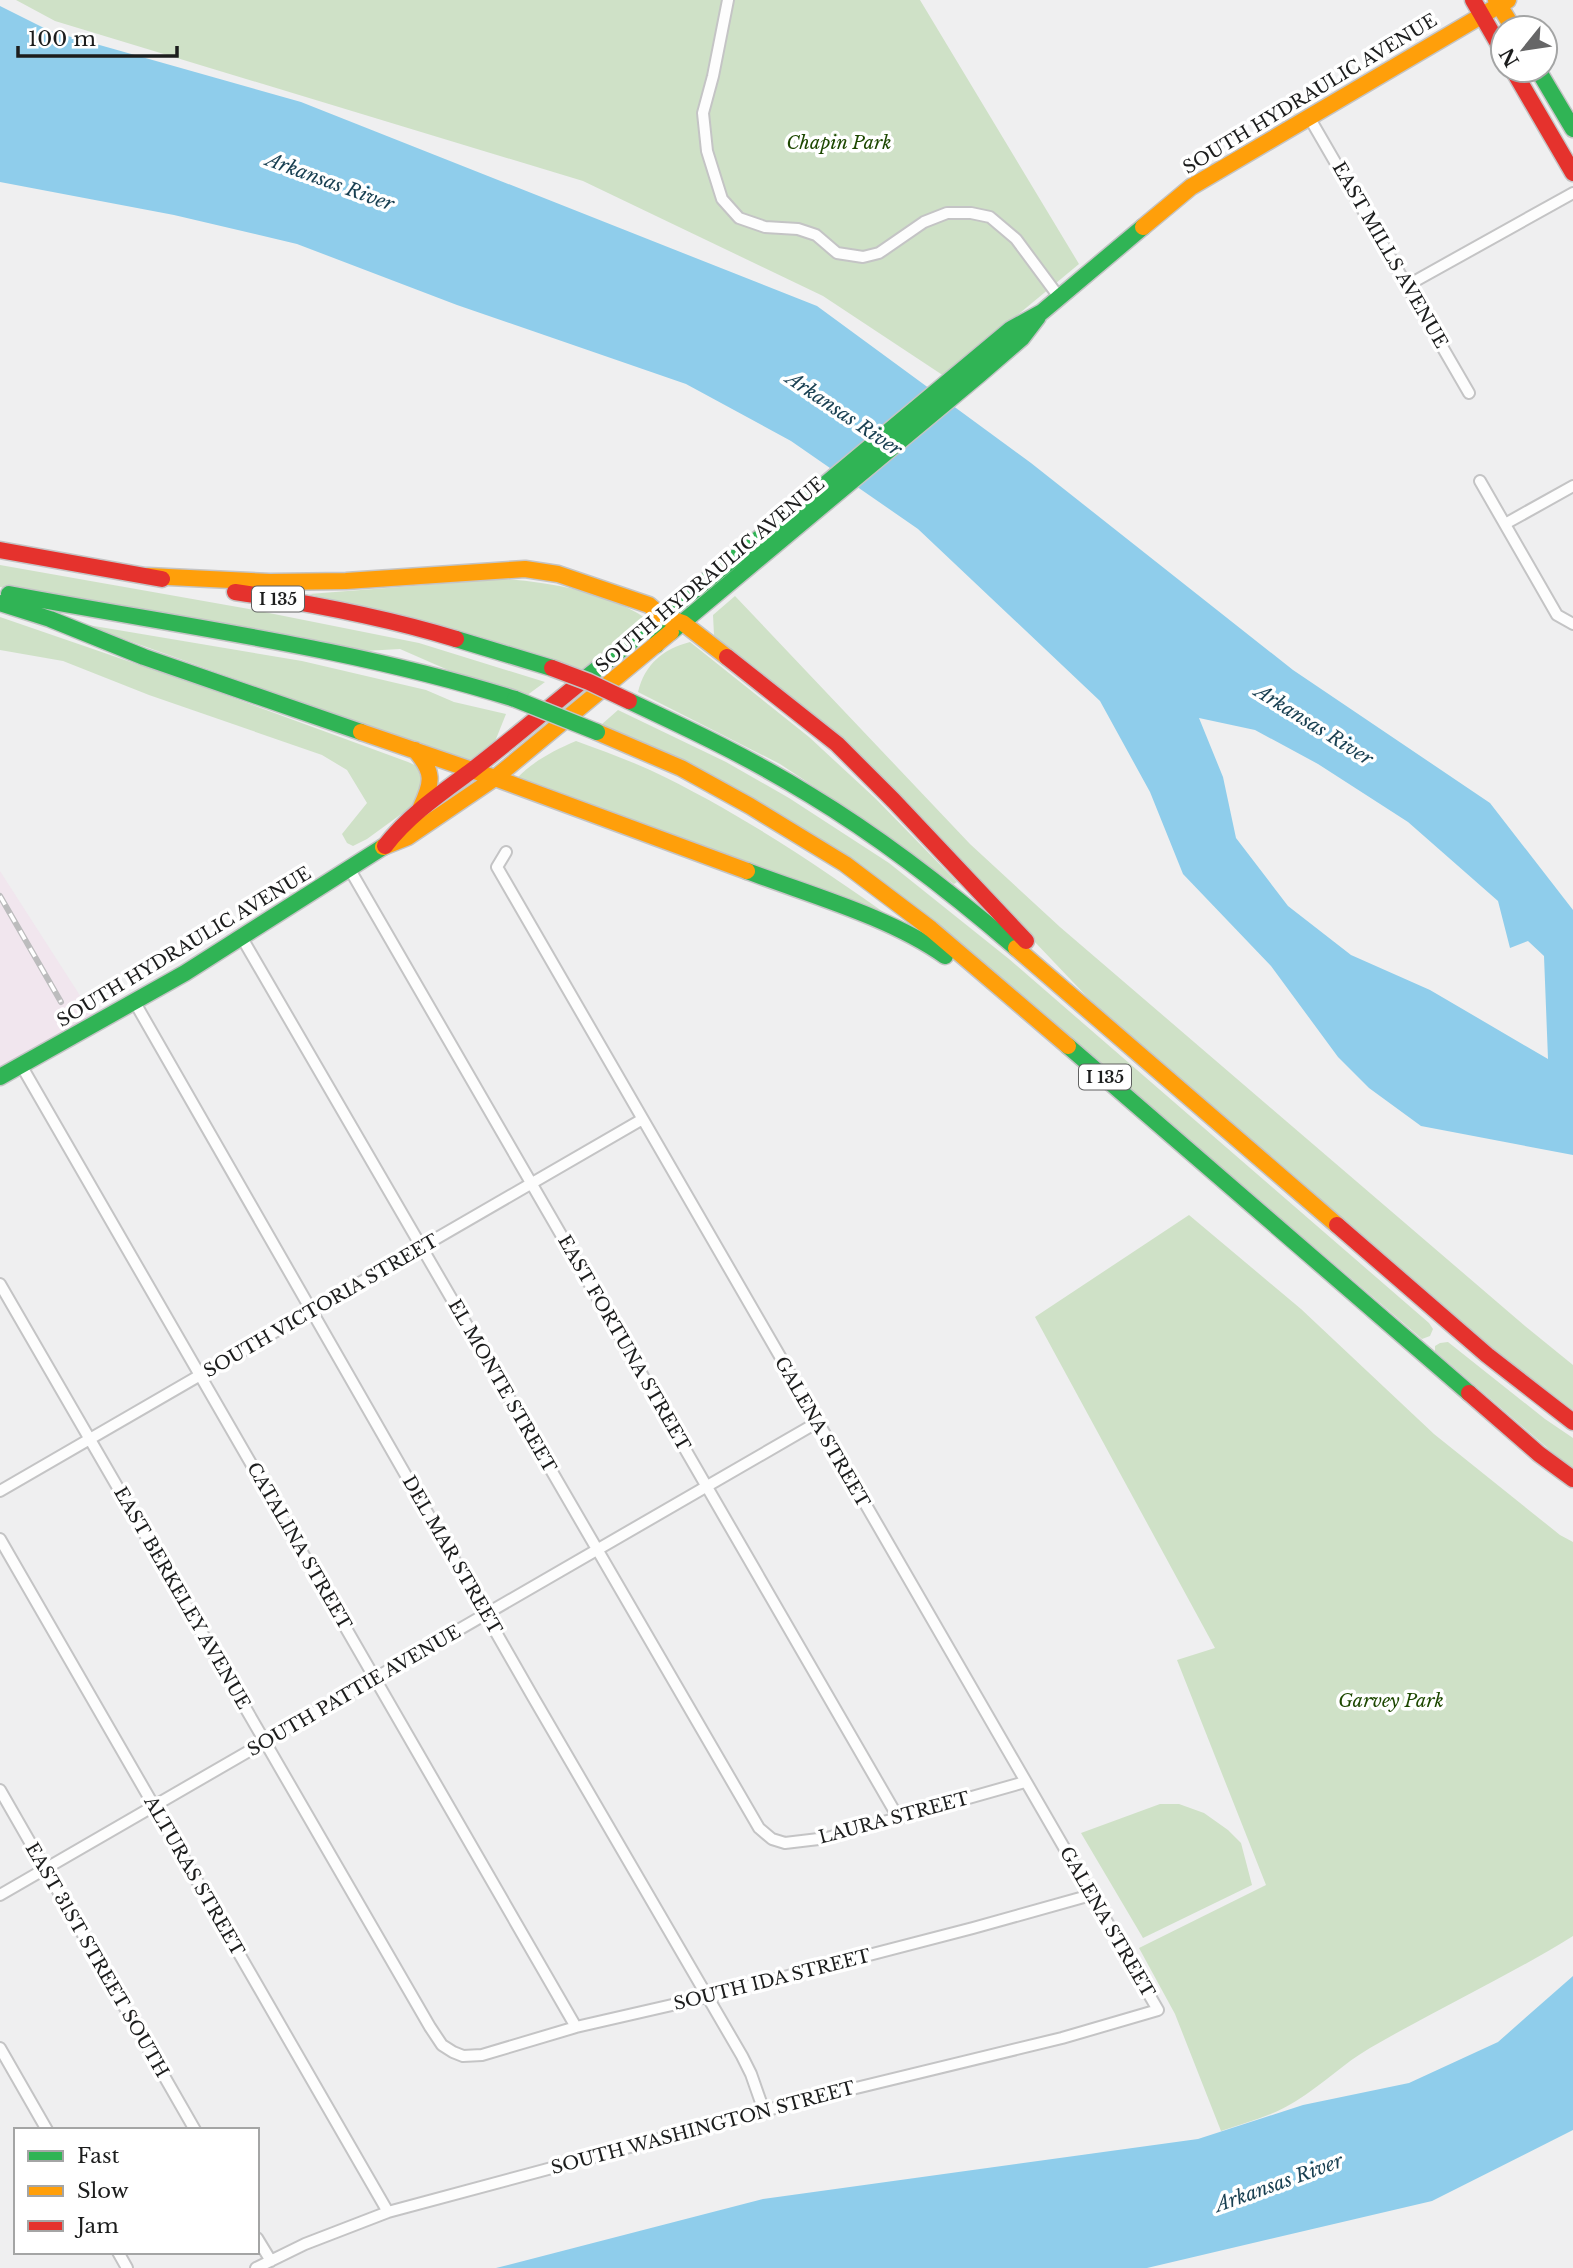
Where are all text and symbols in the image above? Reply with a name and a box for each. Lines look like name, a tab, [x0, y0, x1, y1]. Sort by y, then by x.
street label: SOUTH HYDRAULIC AVENUE	[1179, 9, 1441, 179]
scale bar	[18, 14, 177, 58]
north arrow	[1489, 14, 1559, 84]
text: 100 m	[28, 26, 96, 52]
text: N	[1495, 44, 1524, 71]
park label: Chapin Park	[787, 132, 891, 154]
water label: Arkansas River	[260, 147, 398, 216]
street label: EAST MILLS AVENUE	[1328, 158, 1452, 352]
water label: Arkansas River	[779, 365, 907, 462]
street label: SOUTH HYDRAULIC AVENUE	[591, 473, 829, 677]
road number: I 135	[252, 586, 304, 612]
water label: Arkansas River	[1248, 678, 1378, 771]
street label: SOUTH HYDRAULIC AVENUE	[53, 862, 315, 1032]
road number: I 135	[1079, 1064, 1131, 1090]
street label: SOUTH VICTORIA STREET	[200, 1229, 443, 1382]
street label: EAST FORTUNA STREET	[553, 1231, 695, 1455]
street label: EL MONTE STREET	[443, 1295, 561, 1477]
street label: GALENA STREET	[770, 1353, 874, 1512]
street label: CATALINA STREET	[242, 1458, 356, 1634]
street label: DEL MAR STREET	[398, 1472, 507, 1639]
street label: EAST BERKELEY AVENUE	[109, 1483, 255, 1713]
street label: SOUTH PATTIE AVENUE	[243, 1621, 465, 1761]
park label: Garvey Park	[1338, 1690, 1444, 1712]
street label: LAURA STREET	[816, 1787, 972, 1849]
street label: ALTURAS STREET	[139, 1791, 249, 1960]
street label: EAST 31ST STREET SOUTH	[21, 1839, 173, 2081]
street label: GALENA STREET	[1055, 1843, 1159, 2002]
street label: SOUTH IDA STREET	[671, 1945, 873, 2015]
street label: SOUTH WASHINGTON STREET	[549, 2077, 858, 2179]
legend	[14, 2128, 259, 2254]
text: Fast	[77, 2143, 119, 2169]
water label: Arkansas River	[1209, 2149, 1347, 2218]
text: Slow	[77, 2178, 129, 2204]
text: Jam	[74, 2213, 119, 2239]

